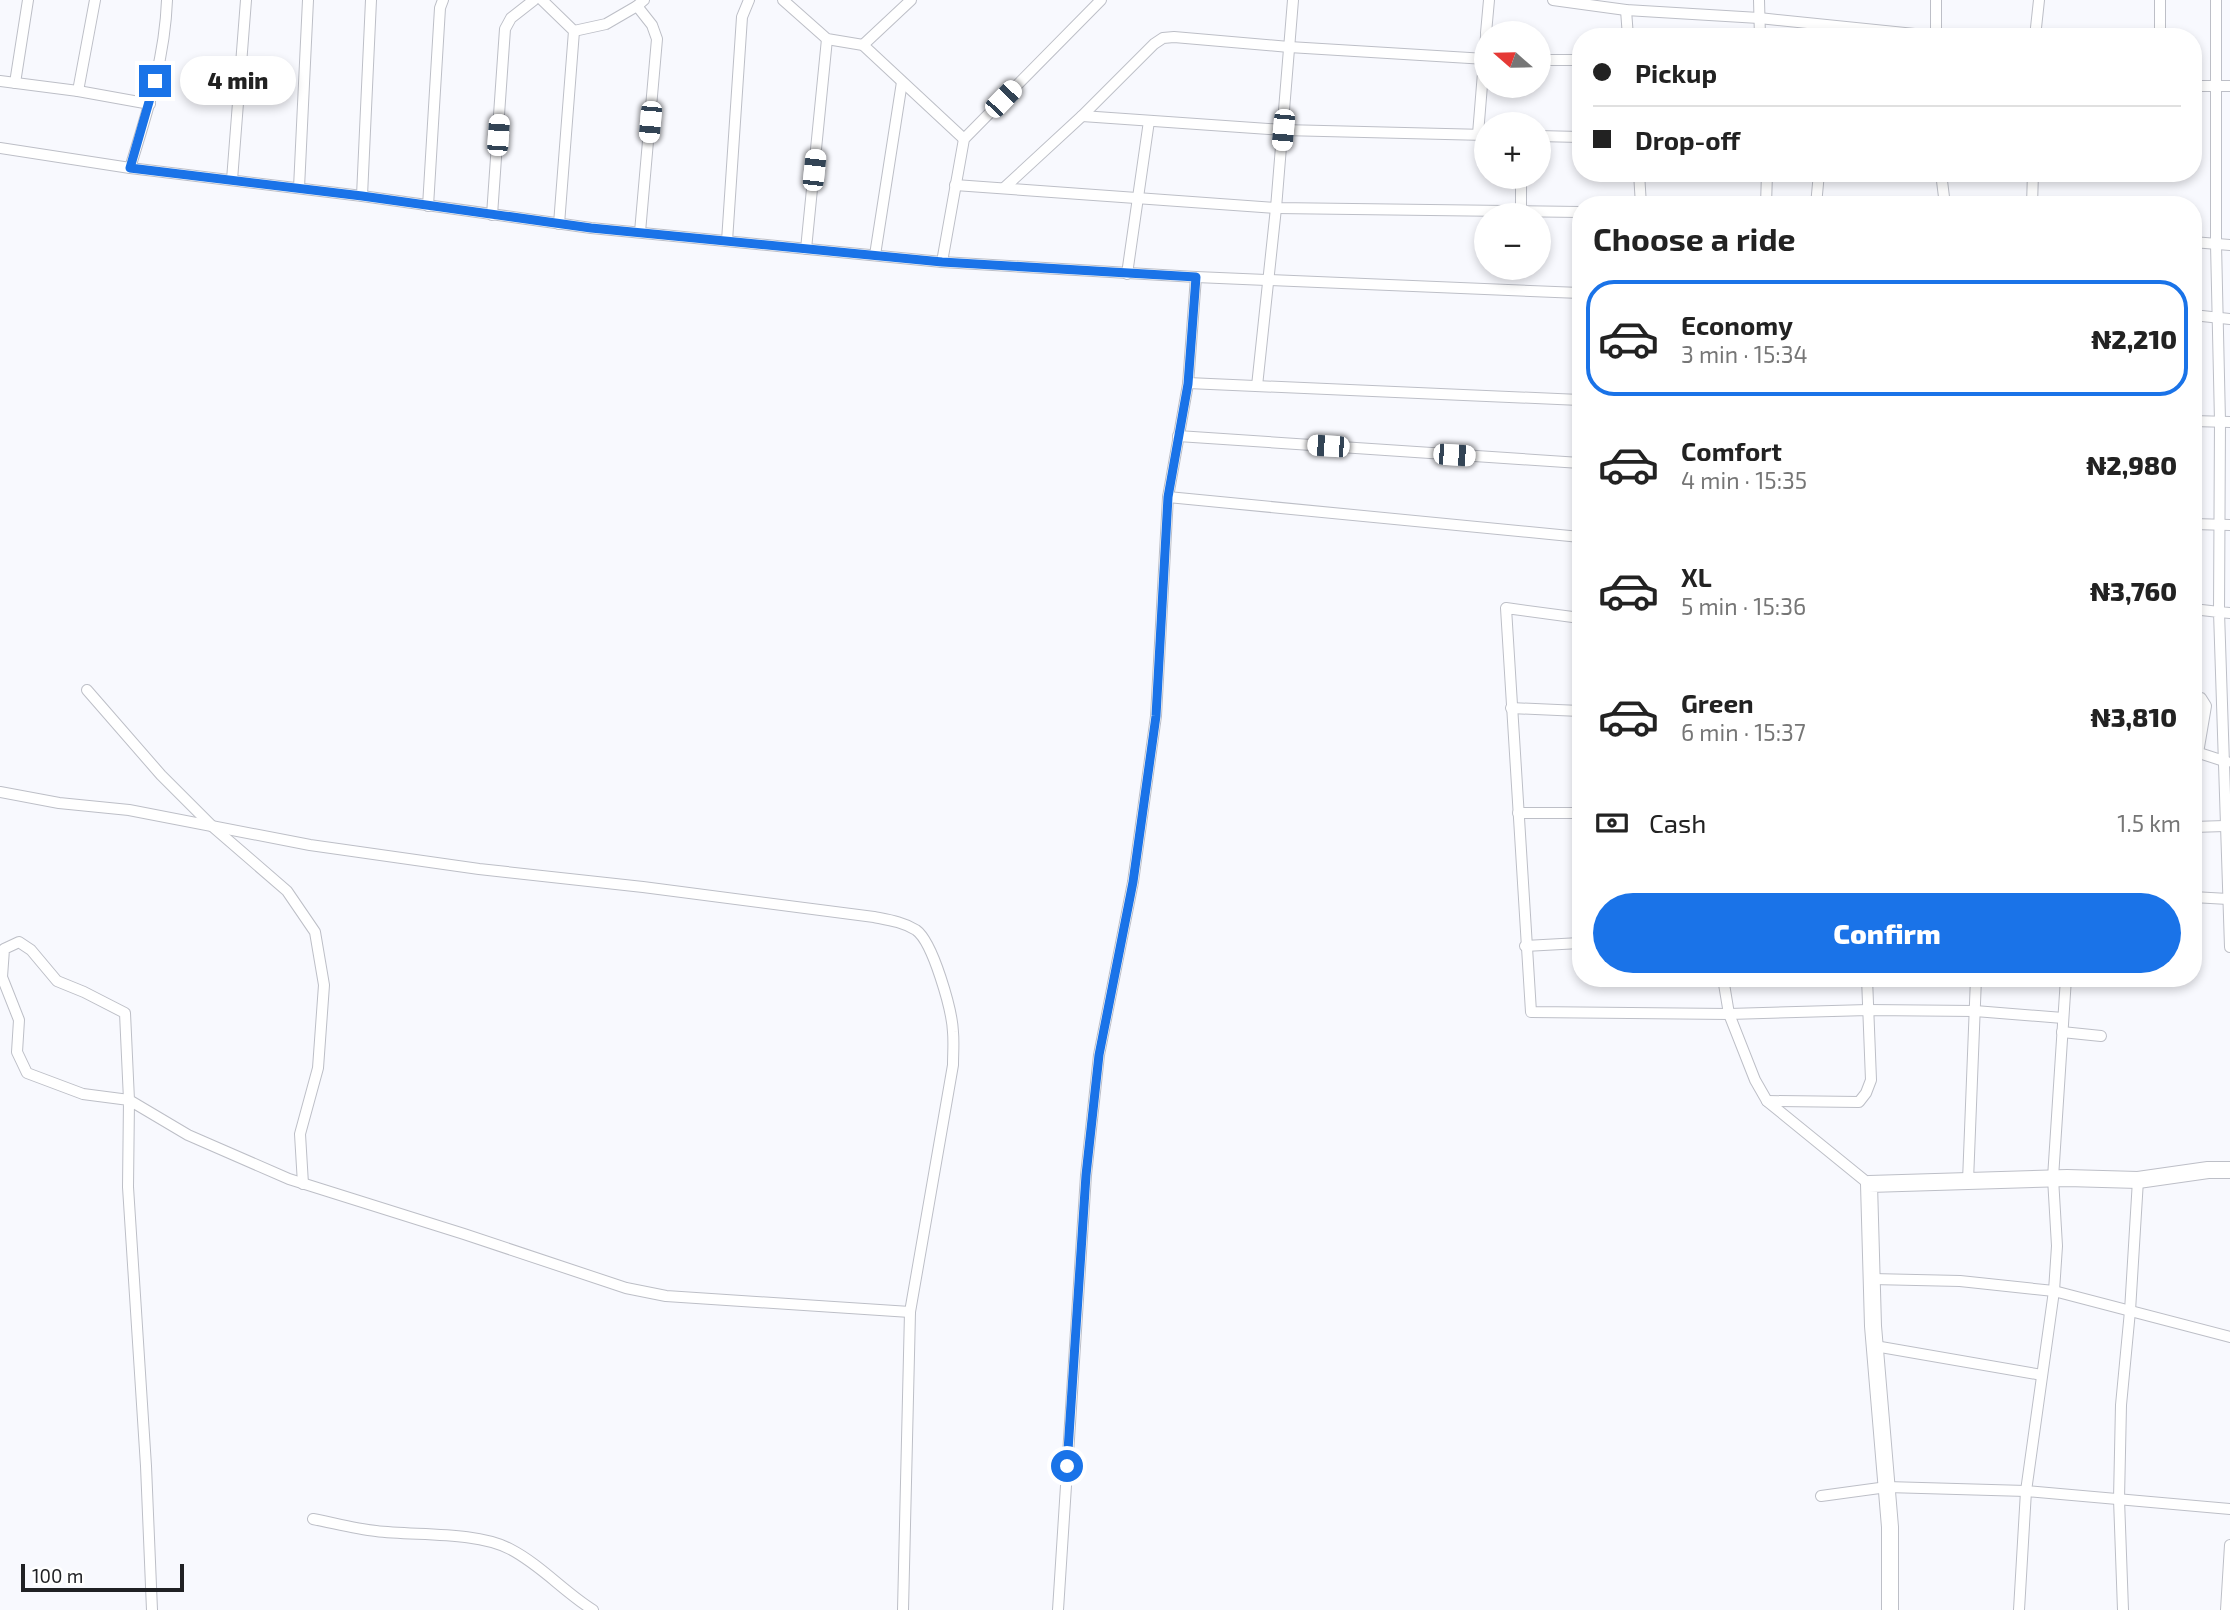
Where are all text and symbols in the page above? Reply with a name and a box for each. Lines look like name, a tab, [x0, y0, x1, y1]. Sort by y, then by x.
north arrow	[1474, 21, 1550, 98]
map controls	[1474, 21, 1551, 280]
callout: 4 min	[180, 56, 295, 106]
text: Pickup	[1635, 57, 1717, 88]
route end	[139, 65, 171, 97]
text: 4 min	[208, 66, 268, 94]
car	[981, 77, 1026, 121]
car	[638, 100, 663, 144]
car	[1271, 108, 1296, 152]
button: +	[1474, 112, 1551, 189]
car	[487, 113, 510, 157]
text: Drop-off	[1635, 124, 1740, 155]
car	[802, 148, 827, 192]
button: −	[1474, 203, 1551, 280]
text: Choose a ride	[1593, 219, 1796, 257]
icon: car	[1597, 307, 1660, 370]
text: Economy	[1681, 309, 1793, 340]
text: ₦2,210	[2091, 323, 2177, 354]
text: 3 min · 15:34	[1681, 340, 1808, 368]
icon: car	[1597, 433, 1660, 496]
car	[1307, 434, 1350, 458]
text: Comfort	[1681, 435, 1782, 466]
car	[1433, 443, 1476, 467]
text: ₦2,980	[2086, 449, 2177, 480]
text: 4 min · 15:35	[1681, 466, 1807, 494]
icon: car	[1597, 559, 1660, 622]
text: XL	[1681, 561, 1712, 592]
text: ₦3,760	[2090, 575, 2177, 606]
text: 5 min · 15:36	[1681, 592, 1806, 620]
icon: car	[1597, 685, 1660, 748]
text: Green	[1681, 687, 1754, 718]
text: ₦3,810	[2091, 701, 2177, 732]
text: 6 min · 15:37	[1681, 718, 1806, 746]
icon: cash	[1593, 804, 1631, 842]
text: Cash	[1649, 807, 1706, 838]
text: 1.5 km	[2117, 809, 2181, 837]
button: Confirm	[1593, 893, 2181, 973]
route start	[1051, 1450, 1083, 1482]
scale bar	[21, 1561, 184, 1593]
text: 100 m	[32, 1564, 83, 1587]

